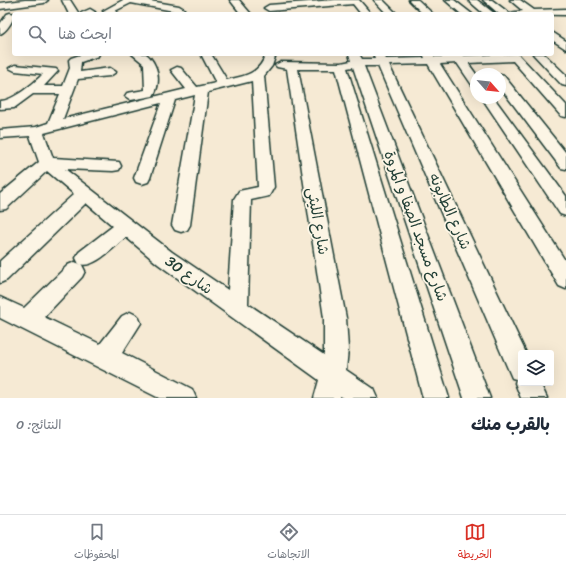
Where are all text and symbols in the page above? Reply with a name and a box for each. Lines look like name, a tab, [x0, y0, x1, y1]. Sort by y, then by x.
search box	[12, 12, 554, 56]
text: ابحث هنا	[58, 21, 112, 47]
icon: search	[26, 23, 48, 45]
north arrow	[470, 68, 506, 104]
street label: شارع مسجد الصفا و المروة	[377, 147, 455, 305]
street label: شارع الطابونه	[421, 168, 479, 254]
street label: شارع الليثى	[299, 185, 337, 257]
street label: شارع 30	[159, 249, 219, 301]
map controls	[518, 350, 554, 386]
button: layers	[518, 350, 554, 386]
text: بالقرب منك	[471, 409, 550, 439]
text: النتائج: 0	[16, 413, 62, 436]
tab: المحفوظات	[74, 521, 119, 564]
tab: الاتجاهات	[267, 521, 310, 564]
tab: الخريطة	[458, 521, 492, 564]

